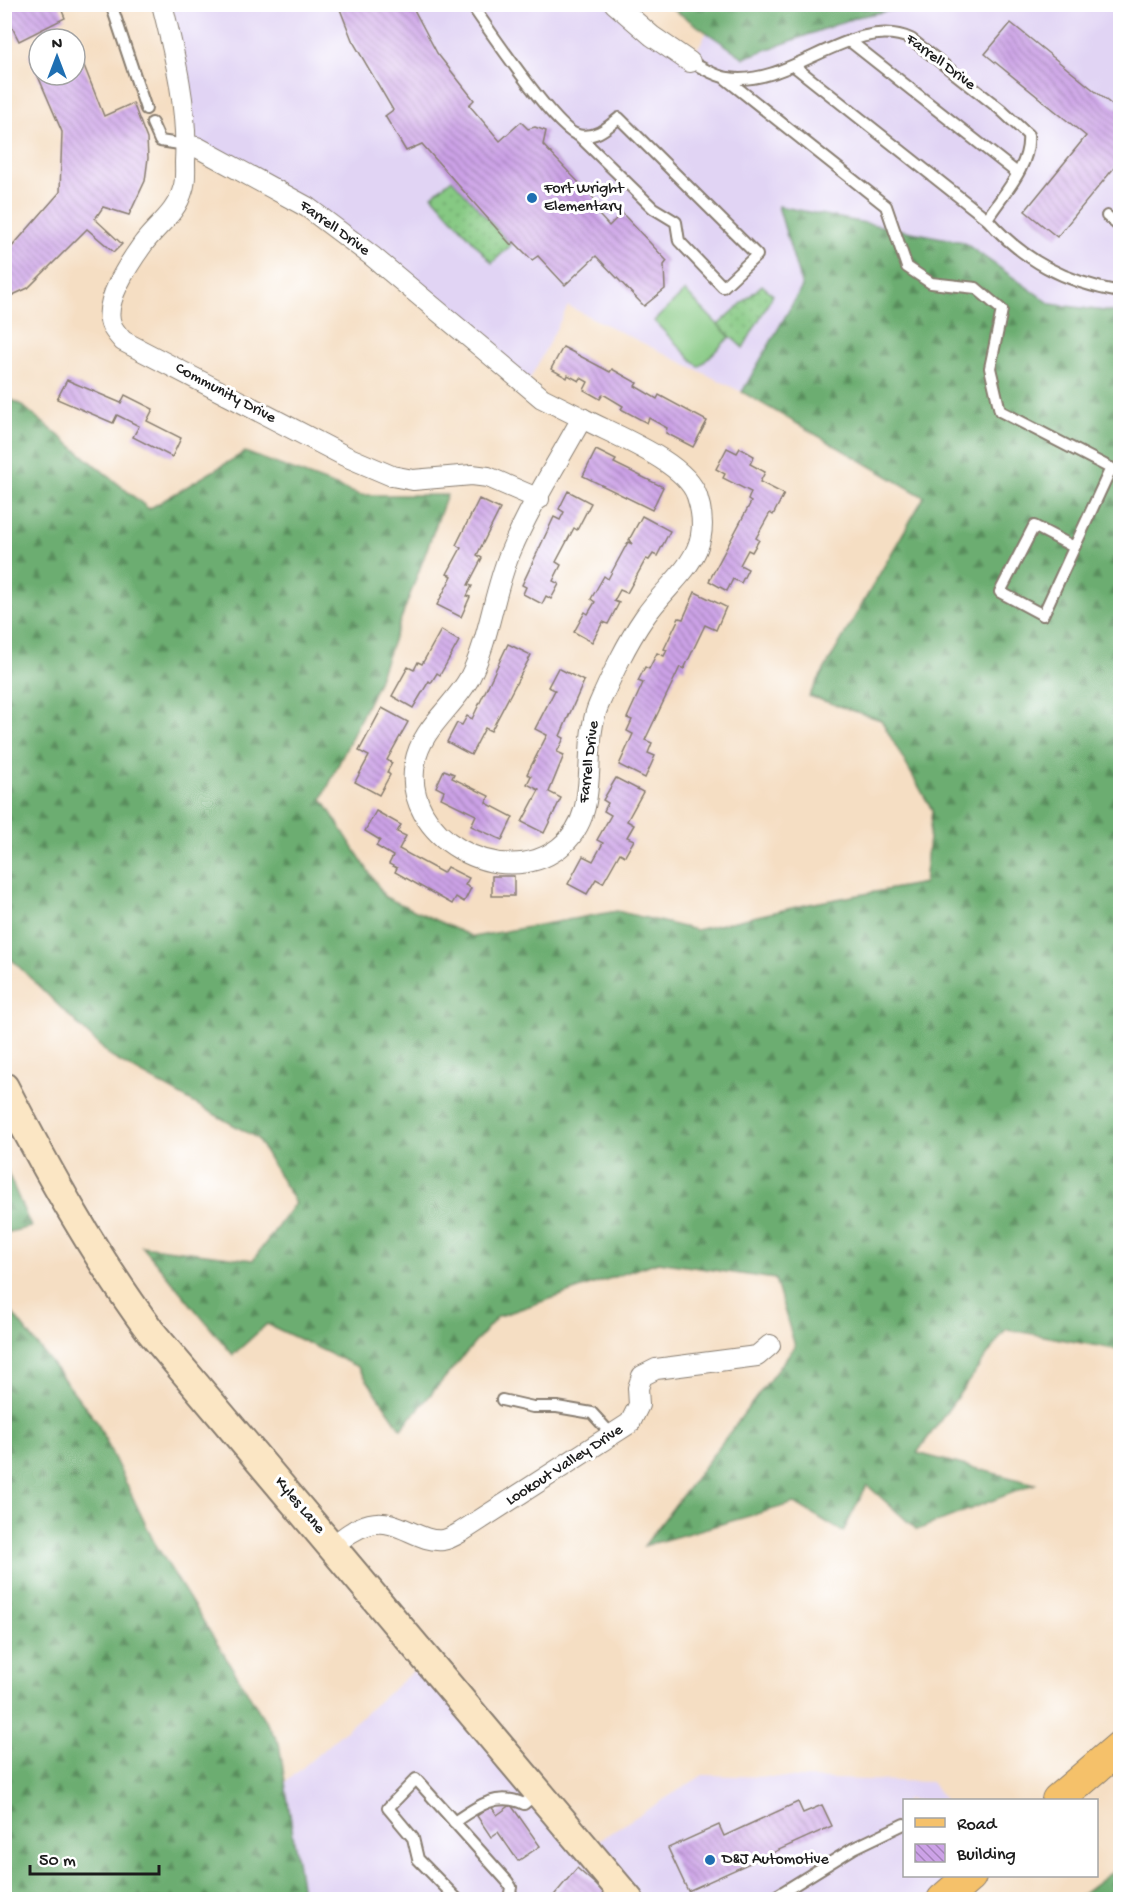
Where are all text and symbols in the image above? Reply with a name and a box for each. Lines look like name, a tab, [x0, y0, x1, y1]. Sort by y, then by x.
north arrow	[27, 27, 87, 87]
street label: Farrell Drive	[901, 30, 979, 96]
text: N	[52, 36, 63, 55]
place label: Fort Wright Elementary	[543, 180, 625, 217]
marker: Fort Wright Elementary	[525, 191, 539, 205]
street label: Farrell Drive	[294, 197, 374, 261]
street label: Community Drive	[171, 359, 279, 429]
street label: Farrell Drive	[575, 719, 605, 805]
street label: Lookout Valley Drive	[503, 1421, 628, 1511]
street label: Kyles Lane	[270, 1474, 329, 1539]
legend	[903, 1799, 1098, 1877]
text: Road	[957, 1815, 998, 1836]
scale bar	[30, 1838, 159, 1876]
text: Building	[956, 1845, 1016, 1866]
text: 50 m	[39, 1851, 76, 1872]
place label: D&J Automotive	[721, 1851, 830, 1870]
marker: D&J Automotive	[703, 1853, 717, 1867]

